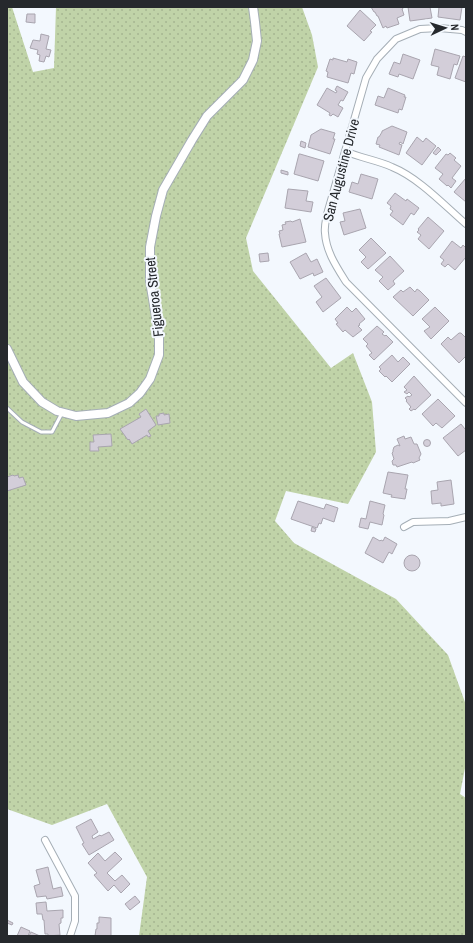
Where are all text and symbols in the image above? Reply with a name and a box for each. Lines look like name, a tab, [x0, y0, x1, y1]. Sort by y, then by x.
north arrow	[425, 8, 465, 48]
text: N	[448, 24, 462, 31]
street label: San Augustine Drive	[319, 117, 363, 223]
street label: Figueroa Street	[141, 256, 167, 338]

